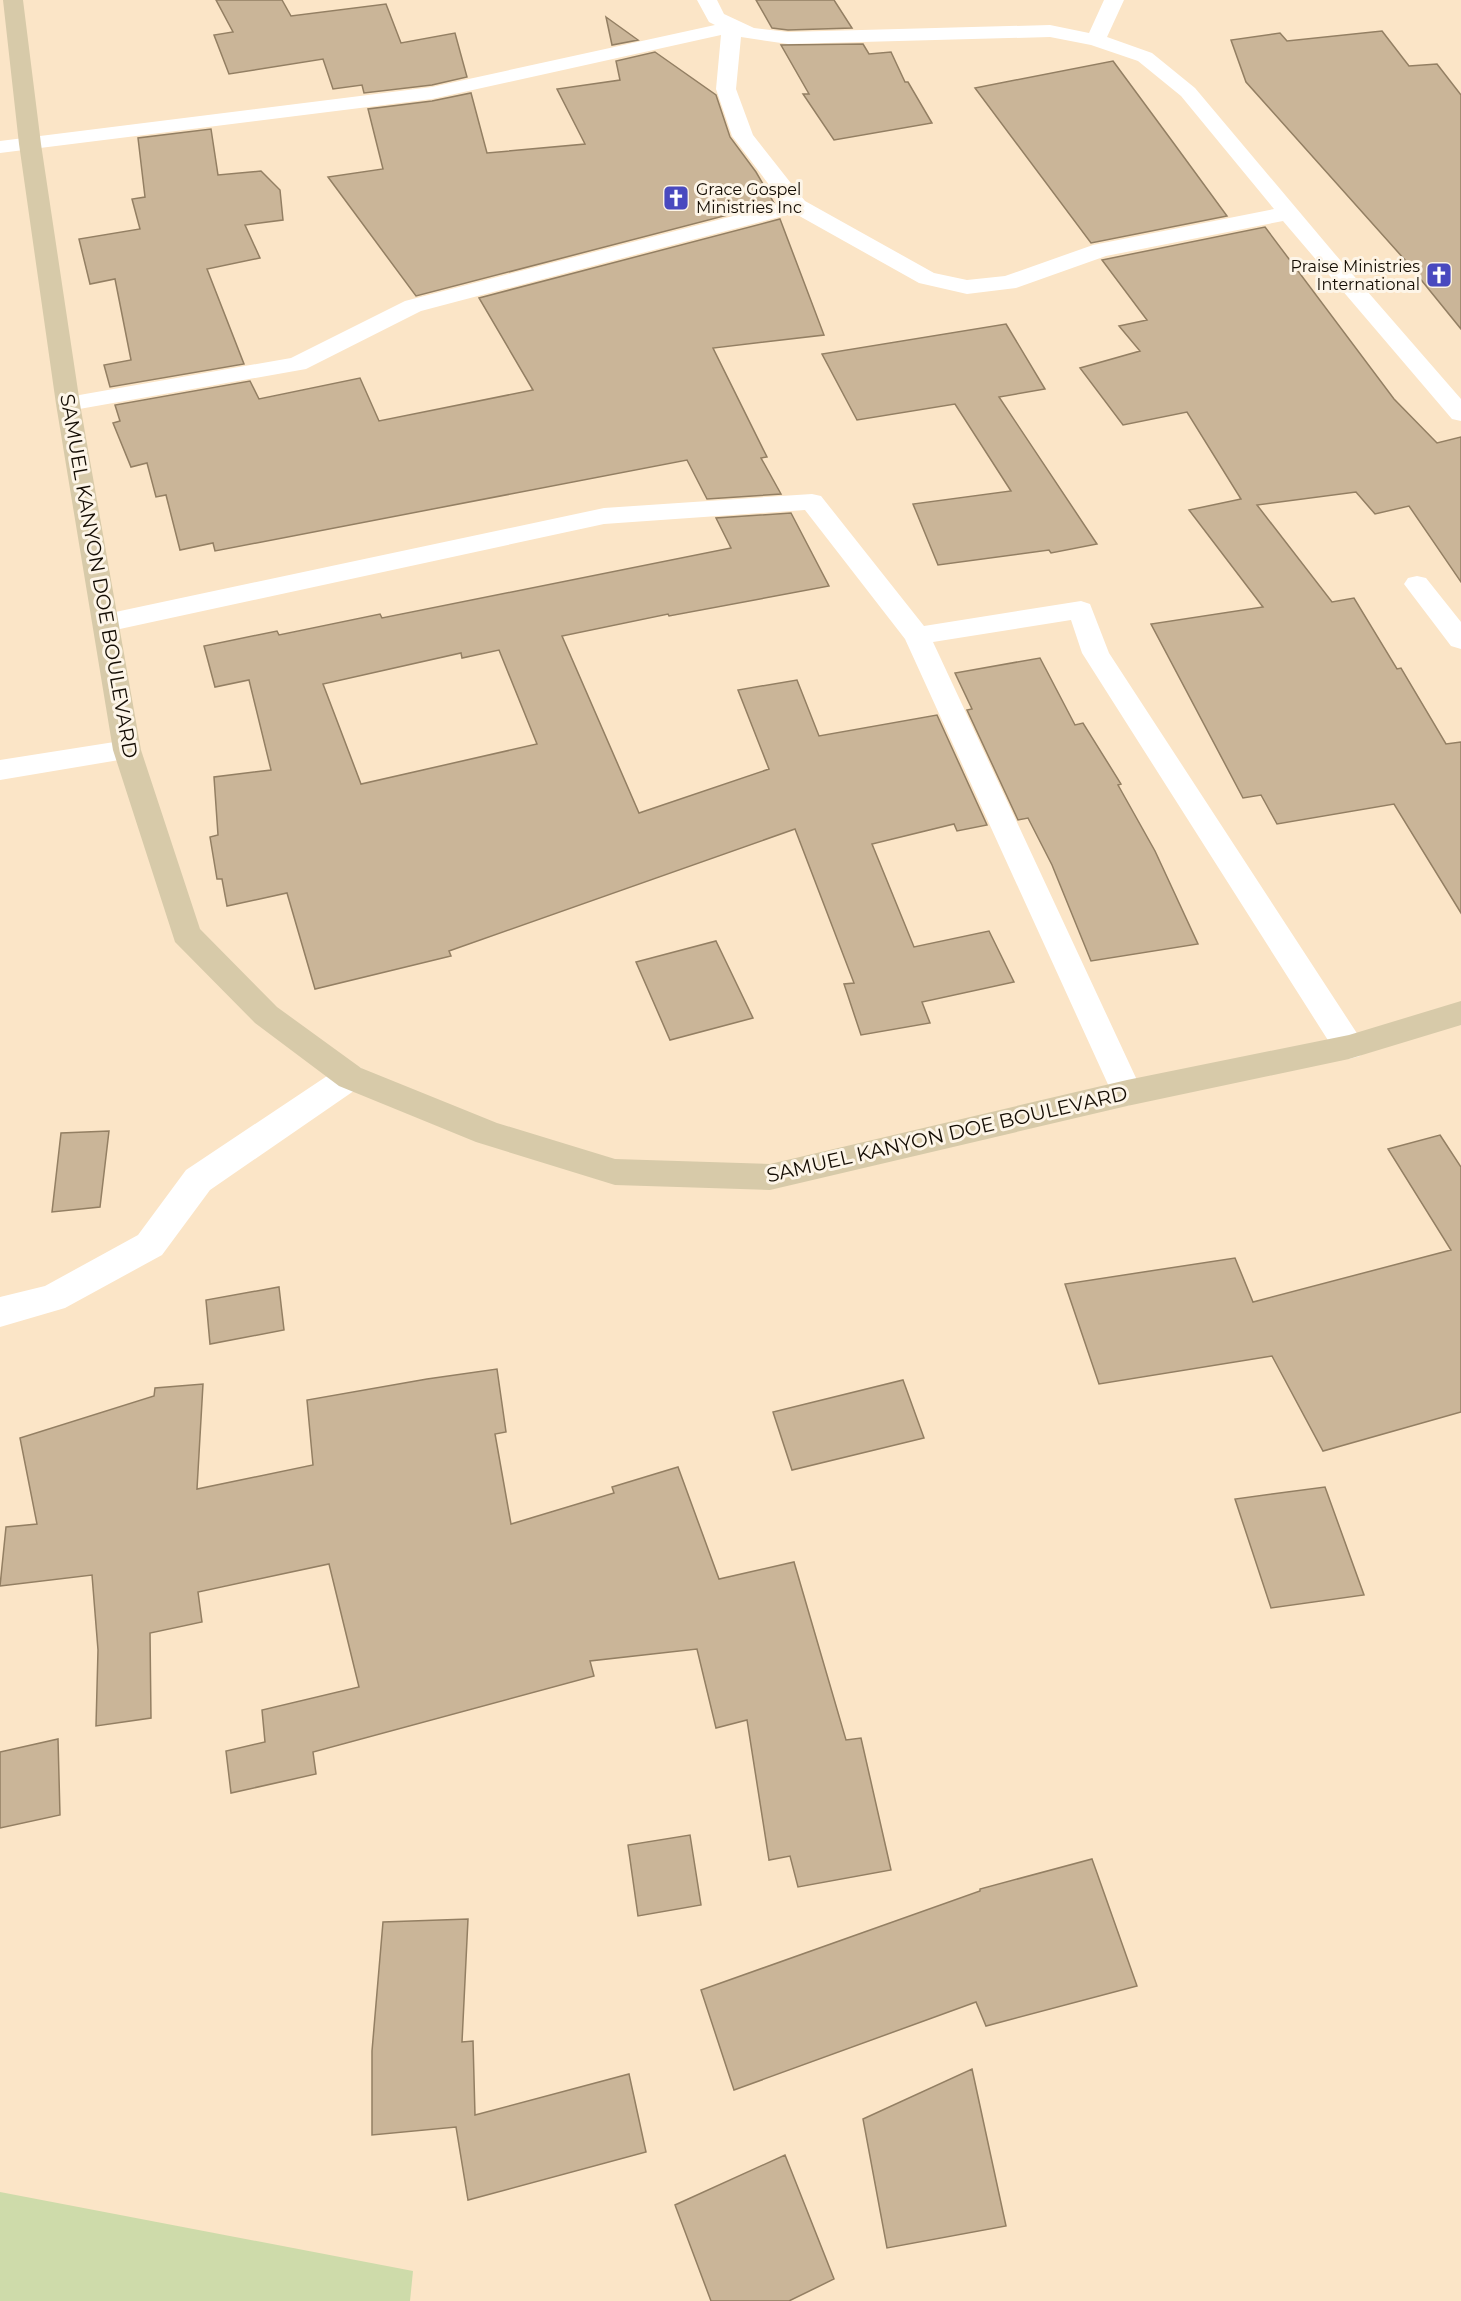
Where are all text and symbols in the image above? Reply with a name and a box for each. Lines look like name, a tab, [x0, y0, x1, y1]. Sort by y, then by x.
place label: Grace Gospel Ministries Inc	[696, 180, 802, 217]
church icon: Grace Gospel Ministries Inc	[661, 183, 691, 213]
place label: Praise Ministries International	[1291, 257, 1420, 294]
church icon: Praise Ministries International	[1424, 260, 1454, 290]
street label: SAMUEL KANYON DOE BOULEVARD	[55, 392, 143, 760]
street label: SAMUEL KANYON DOE BOULEVARD	[764, 1081, 1130, 1187]

